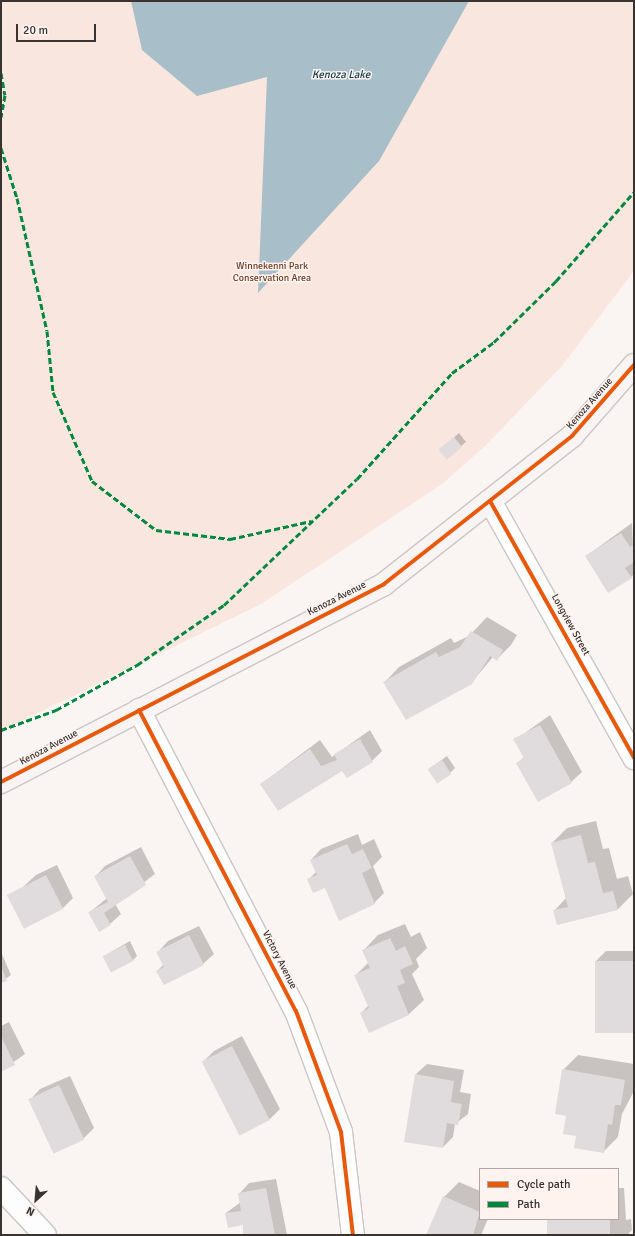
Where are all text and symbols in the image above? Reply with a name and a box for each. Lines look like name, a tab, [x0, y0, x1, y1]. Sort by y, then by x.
scale bar	[18, 16, 98, 42]
text: 20 m	[23, 23, 48, 38]
water label: Kenoza Lake	[312, 68, 370, 82]
park label: Winnekenni Park Conservation Area	[233, 260, 311, 284]
street label: Kenoza Avenue	[564, 376, 616, 432]
street label: Kenoza Avenue	[306, 579, 368, 619]
street label: Longview Street	[548, 592, 592, 658]
street label: Kenoza Avenue	[18, 728, 80, 768]
street label: Victory Avenue	[259, 929, 299, 991]
legend	[479, 1168, 619, 1220]
text: Cycle path	[517, 1177, 570, 1192]
north arrow	[16, 1180, 56, 1220]
text: Path	[517, 1197, 540, 1212]
text: N	[24, 1204, 37, 1219]

